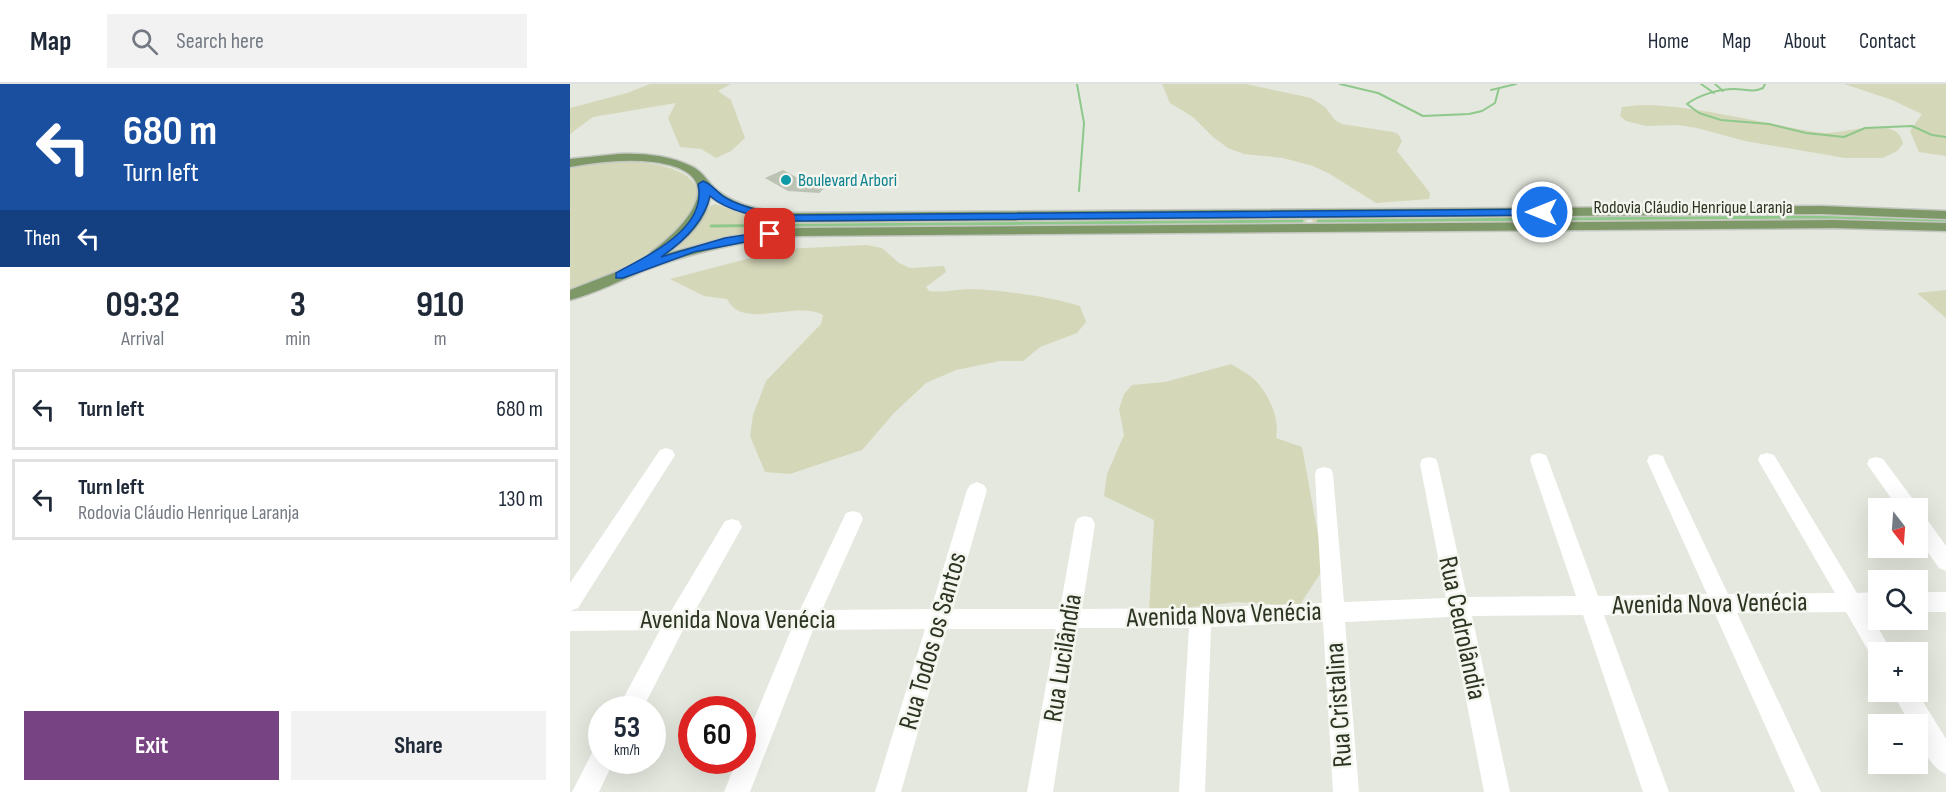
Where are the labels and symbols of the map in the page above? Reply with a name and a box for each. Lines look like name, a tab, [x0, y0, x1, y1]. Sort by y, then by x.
place label: Boulevard Arbori	[798, 170, 897, 191]
marker: Boulevard Arbori	[779, 173, 793, 187]
position arrow	[1510, 180, 1574, 244]
street label: Rodovia Cláudio Henrique Laranja	[1593, 197, 1793, 218]
pin	[744, 208, 795, 259]
north arrow	[1868, 498, 1928, 558]
street label: Rua Todos os Santos	[892, 549, 974, 733]
street label: Rua Cedrolândia	[1431, 553, 1493, 703]
street label: Avenida Nova Venécia	[1611, 586, 1808, 622]
street label: Rua Lucilândia	[1037, 592, 1089, 724]
street label: Avenida Nova Venécia	[1125, 596, 1322, 634]
street label: Avenida Nova Venécia	[639, 604, 836, 636]
street label: Rua Cristalina	[1319, 642, 1359, 768]
speed limit sign: 60	[678, 696, 756, 774]

